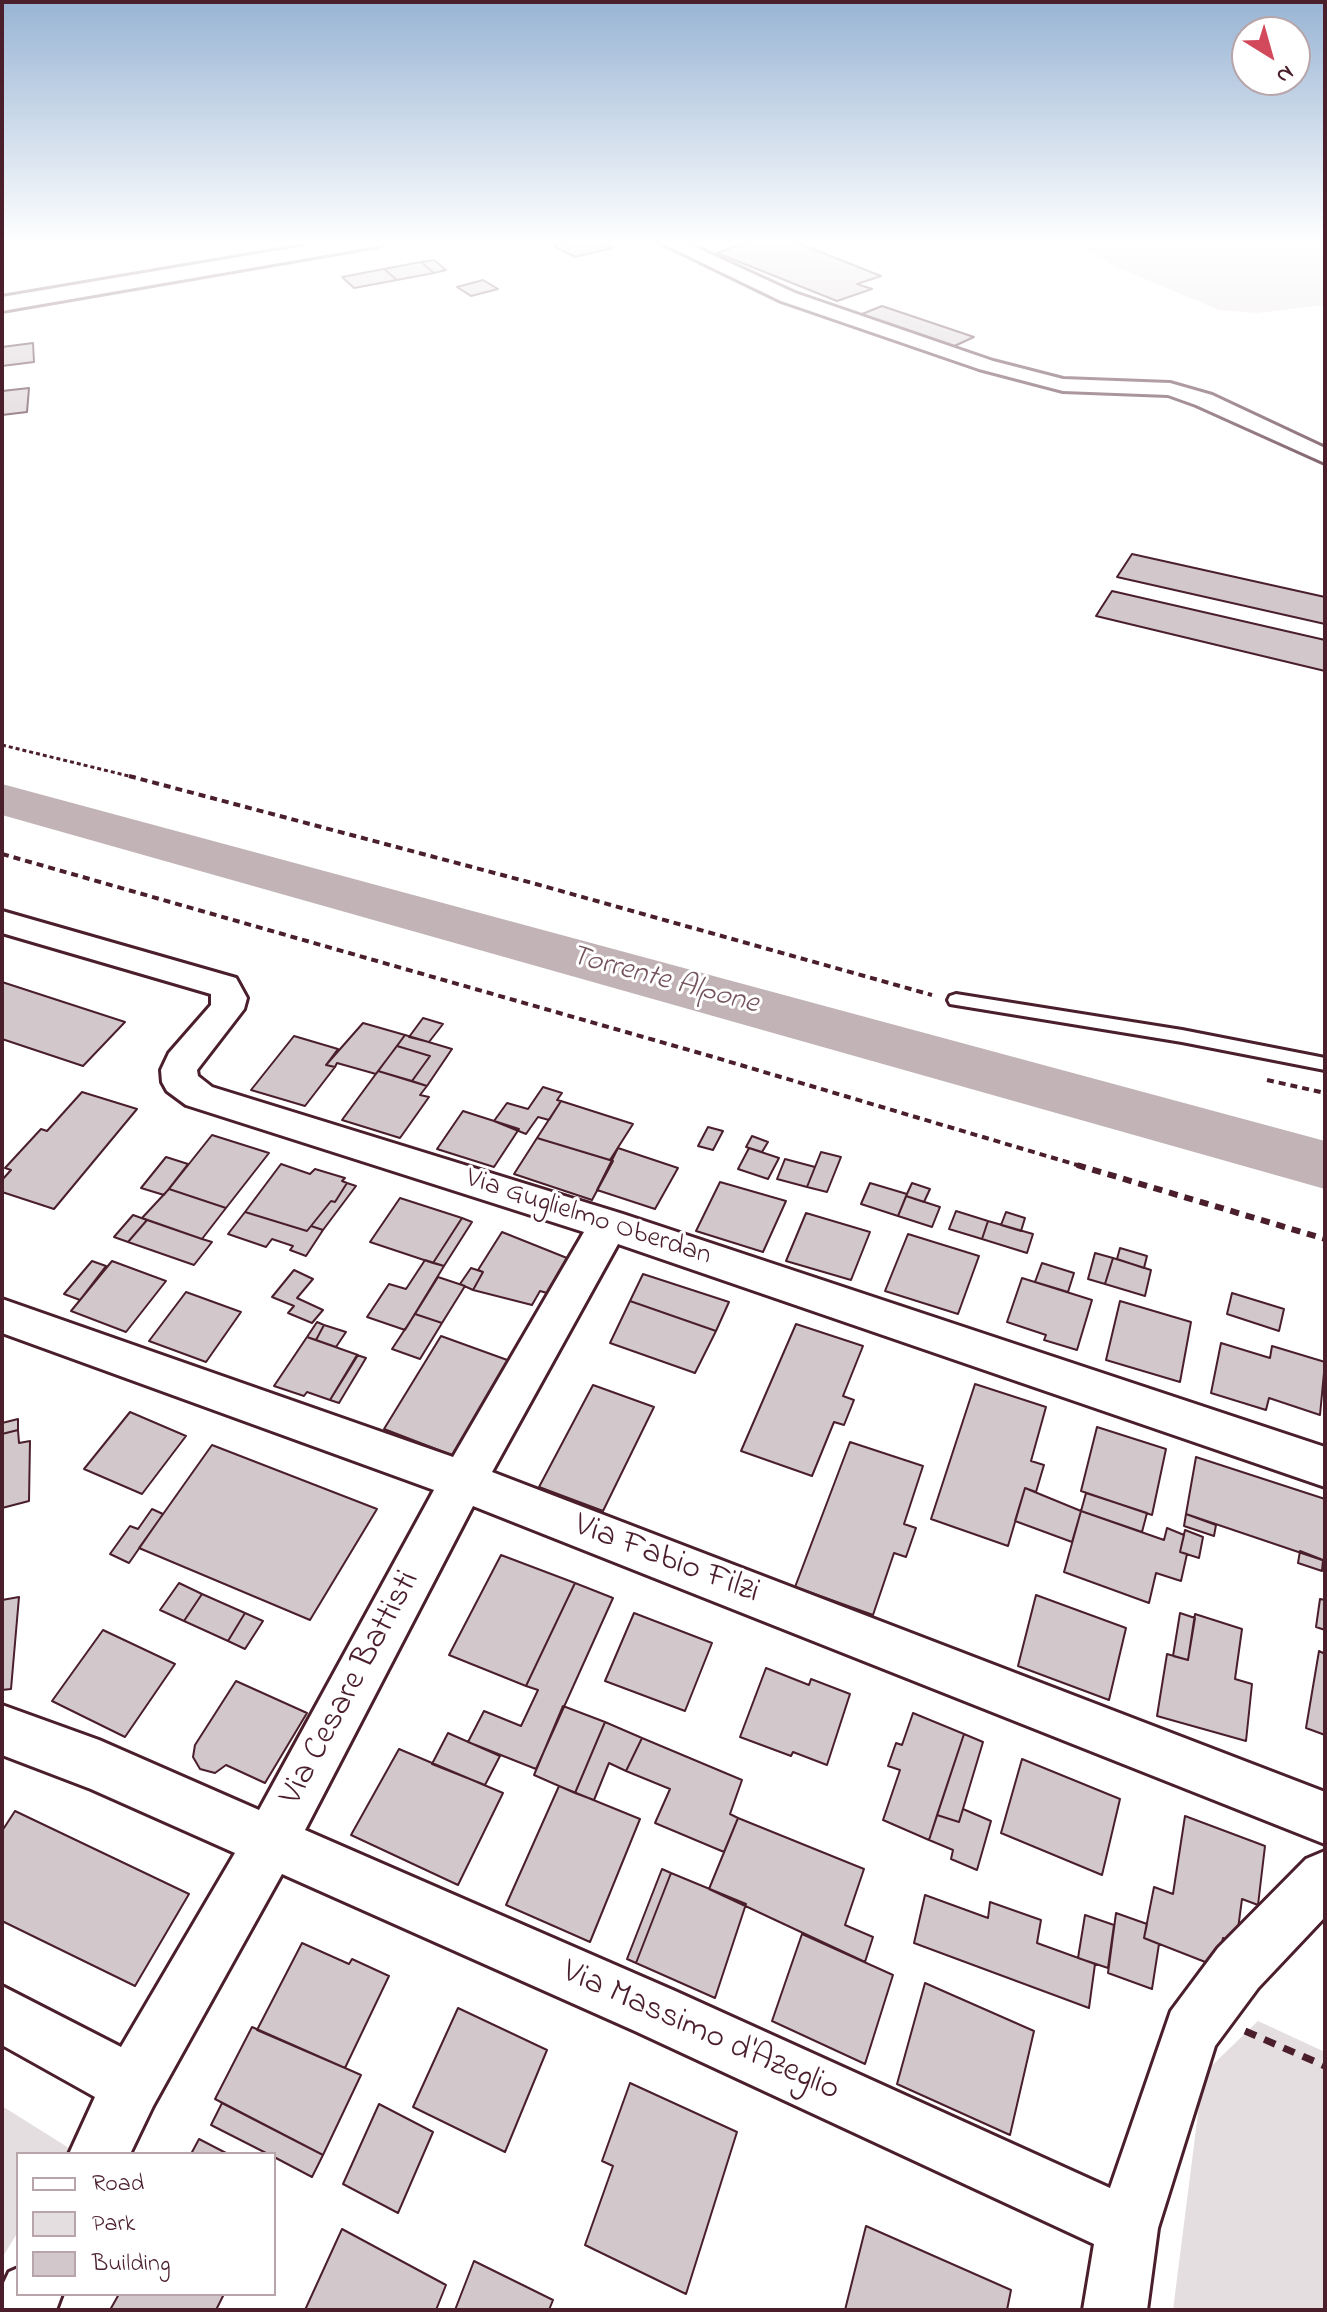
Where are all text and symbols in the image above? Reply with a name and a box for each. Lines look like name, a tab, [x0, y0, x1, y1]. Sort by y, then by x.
north arrow	[1231, 16, 1311, 96]
text: N	[1269, 56, 1300, 91]
water label: Torrente Alpone	[566, 940, 762, 1024]
street label: Via Guglielmo Oberdan	[461, 1163, 715, 1275]
street label: Via Fabio Filzi	[567, 1507, 765, 1615]
street label: Via Cesare Battisti	[273, 1565, 431, 1813]
street label: Via Massimo d'Azeglio	[555, 1953, 845, 2113]
legend	[16, 2152, 276, 2296]
text: Road	[92, 2167, 144, 2202]
text: Park	[92, 2207, 135, 2242]
text: Building	[92, 2247, 171, 2282]

